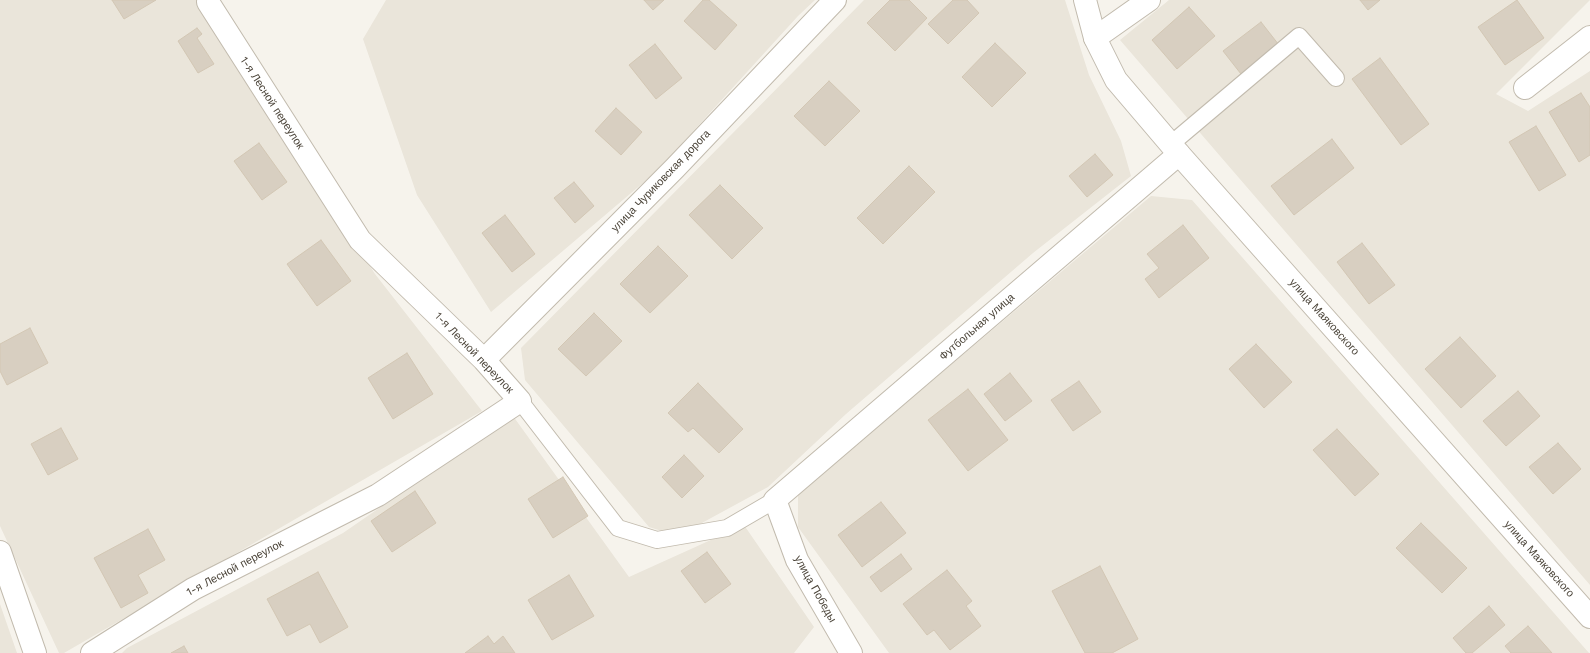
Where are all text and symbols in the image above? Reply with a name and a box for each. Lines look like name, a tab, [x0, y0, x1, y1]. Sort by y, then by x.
street label: 1-я Лесной переулок	[237, 54, 307, 152]
street label: улица Чуриковская дорога	[609, 127, 713, 235]
street label: улица Маяковского	[1286, 276, 1362, 358]
street label: Футбольная улица	[937, 291, 1017, 363]
street label: 1-я Лесной переулок	[432, 310, 516, 396]
street label: улица Маяковского	[1501, 518, 1577, 600]
street label: 1-я Лесной переулок	[184, 537, 286, 599]
street label: улица Победы	[791, 553, 839, 625]

